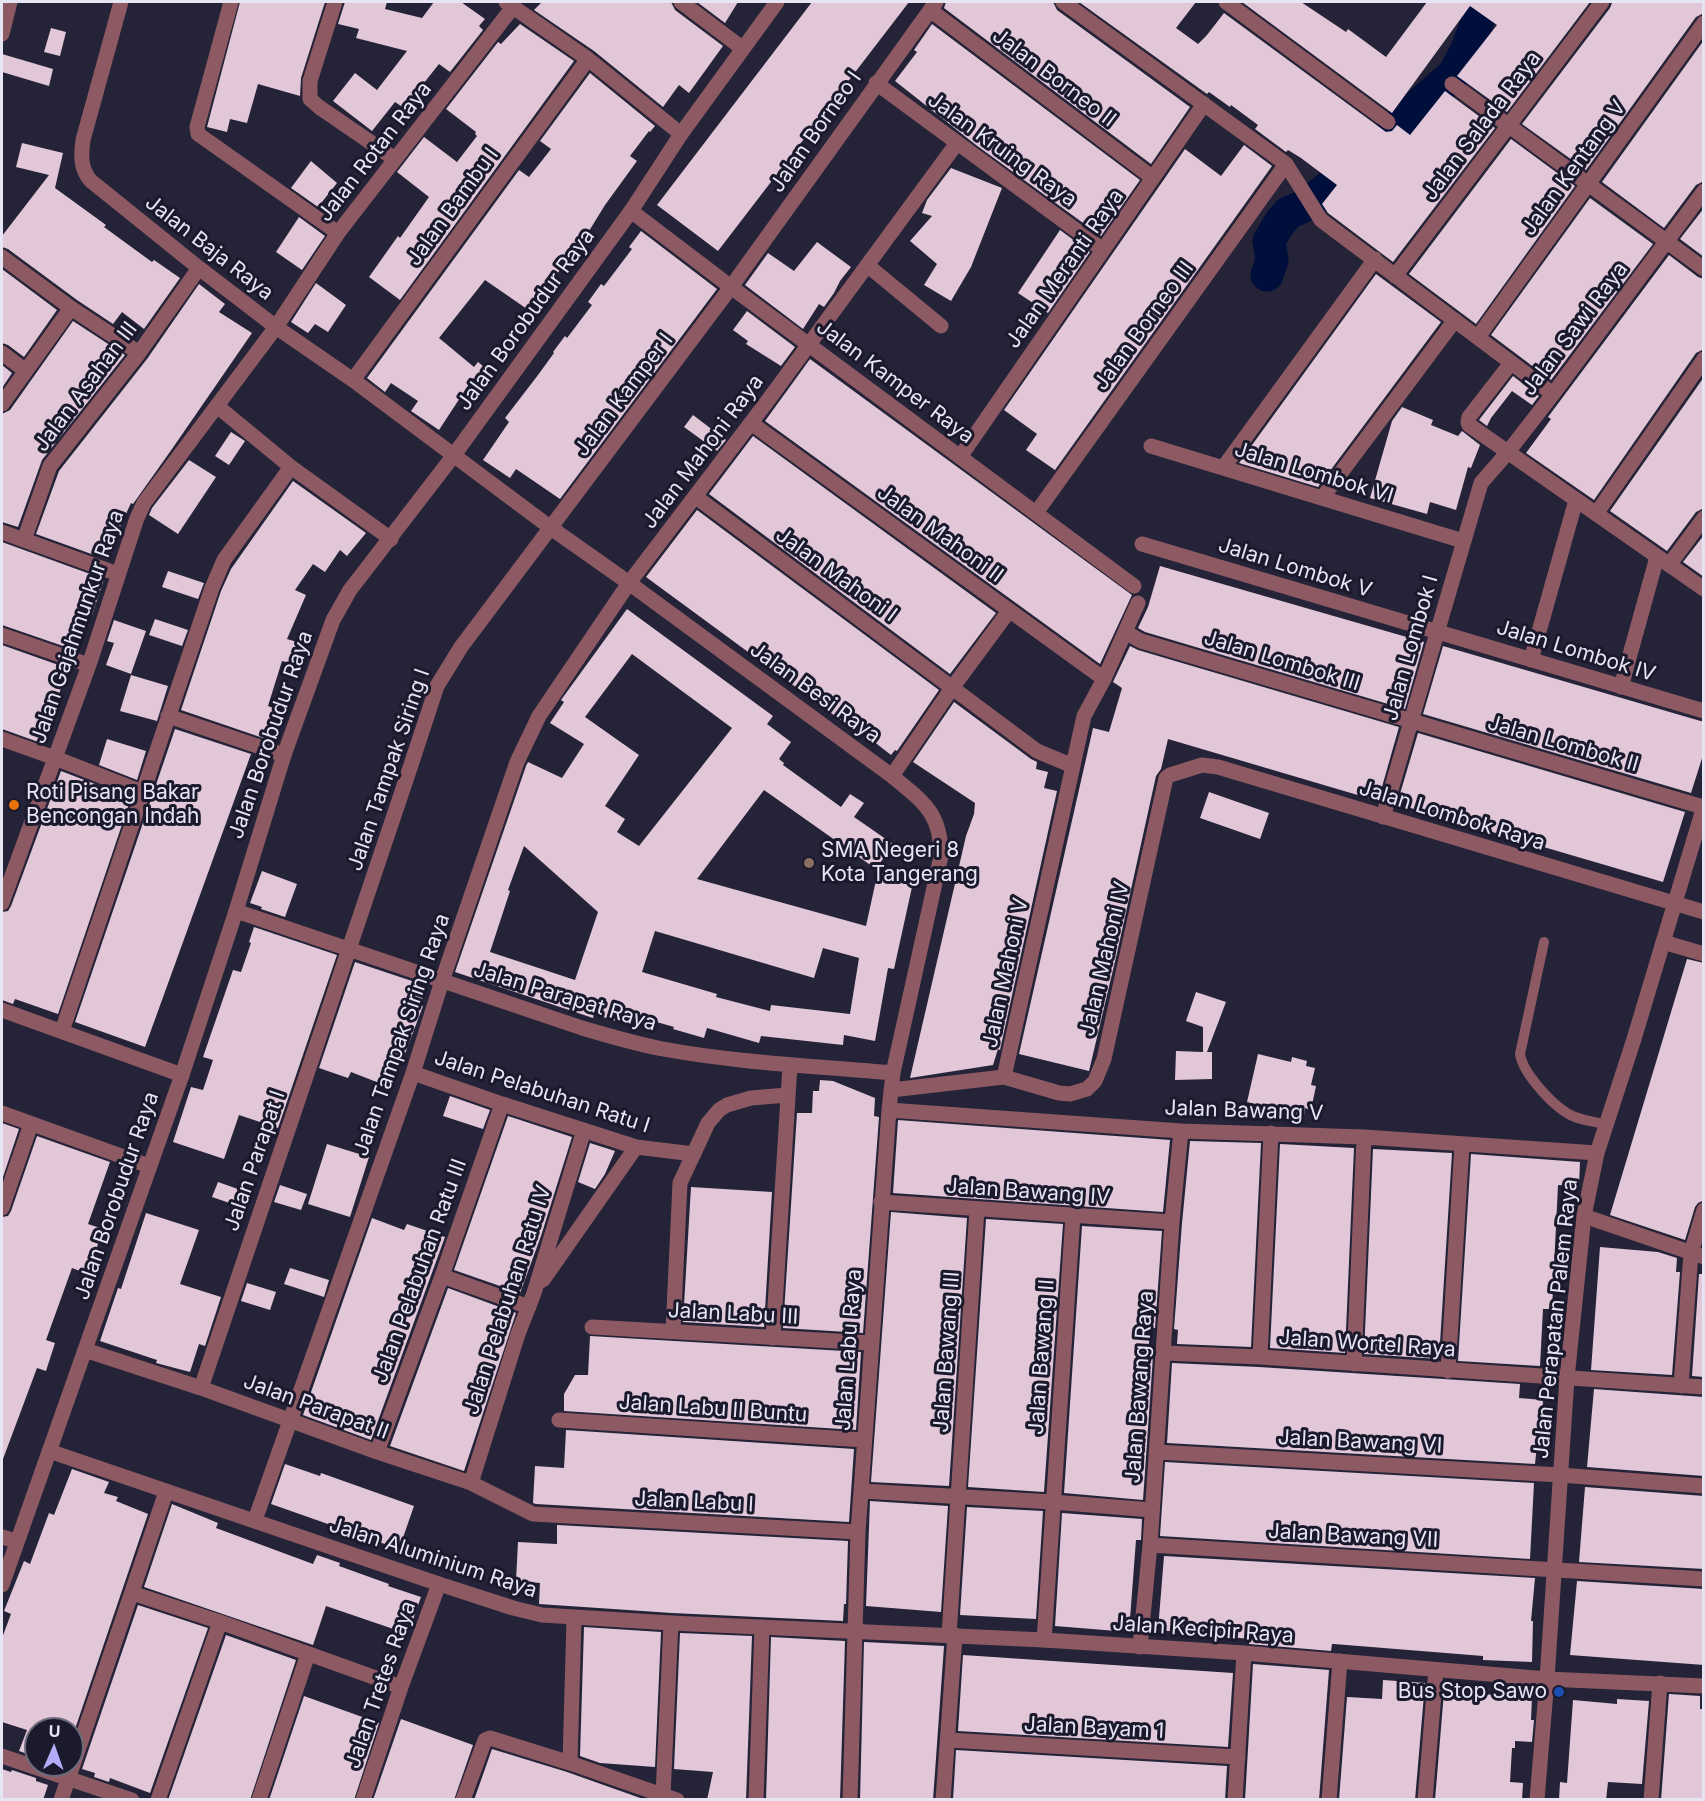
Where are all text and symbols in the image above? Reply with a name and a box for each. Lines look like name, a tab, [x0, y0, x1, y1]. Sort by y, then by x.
street label: Jalan Borneo II	[987, 23, 1121, 133]
street label: Jalan Salada Raya	[1418, 47, 1546, 205]
street label: Jalan Borneo I	[765, 66, 867, 198]
street label: Jalan Rotan Raya	[313, 77, 437, 227]
street label: Jalan Kruing Raya	[923, 87, 1081, 213]
street label: Jalan Kentang V	[1516, 95, 1632, 241]
street label: Jalan Bambu I	[402, 143, 504, 271]
street label: Jalan Meranti Raya	[1001, 185, 1129, 353]
street label: Jalan Baja Raya	[140, 190, 278, 306]
street label: Jalan Borobudur Raya	[452, 224, 600, 416]
street label: Jalan Borneo III	[1089, 256, 1199, 396]
street label: Jalan Sawi Raya	[1517, 257, 1633, 401]
street label: Jalan Kamper Raya	[811, 315, 979, 449]
street label: Jalan Asahan III	[29, 317, 143, 457]
street label: Jalan Kamper I	[569, 328, 679, 462]
street label: Jalan Mahoni Raya	[637, 370, 769, 534]
street label: Jalan Lombok VI	[1231, 437, 1397, 509]
street label: Jalan Mahoni II	[872, 480, 1008, 588]
street label: Jalan Gajahmunkur Raya	[26, 507, 130, 747]
street label: Jalan Mahoni I	[770, 523, 902, 627]
street label: Jalan Lombok V	[1215, 533, 1375, 603]
street label: Jalan Lombok I	[1378, 572, 1444, 724]
street label: Jalan Lombok IV	[1493, 615, 1659, 687]
street label: Jalan Lombok III	[1201, 625, 1363, 697]
street label: Jalan Borobudur Raya	[224, 628, 318, 842]
street label: Jalan Besi Raya	[745, 637, 885, 749]
street label: Jalan Tampak Siring I	[343, 666, 435, 874]
street label: Jalan Lombok II	[1485, 710, 1641, 778]
street label: Jalan Lombok Raya	[1356, 776, 1548, 856]
place label: Roti Pisang Bakar Bencongan Indah	[26, 780, 199, 830]
marker: Roti Pisang Bakar Bencongan Indah	[7, 798, 21, 812]
place label: SMA Negeri 8 Kota Tangerang	[821, 838, 978, 888]
marker: SMA Negeri 8 Kota Tangerang	[802, 856, 816, 870]
street label: Jalan Mahoni IV	[1075, 879, 1135, 1039]
street label: Jalan Mahoni V	[978, 896, 1034, 1050]
street label: Jalan Tampak Siring Raya	[349, 910, 455, 1160]
street label: Jalan Parapat Raya	[471, 957, 659, 1037]
street label: Jalan Pelabuhan Ratu I	[431, 1045, 653, 1139]
street label: Jalan Parapat I	[219, 1087, 291, 1235]
street label: Jalan Borobudur Raya	[70, 1089, 164, 1303]
street label: Jalan Bawang V	[1164, 1096, 1324, 1126]
street label: Jalan Pelabuhan Ratu III	[368, 1156, 472, 1386]
street label: Jalan Bawang IV	[945, 1174, 1111, 1210]
street label: Jalan Perapatan Palem Raya	[1529, 1178, 1583, 1460]
street label: Jalan Pelabuhan Ratu IV	[459, 1182, 557, 1418]
street label: Jalan Labu Raya	[831, 1268, 867, 1432]
street label: Jalan Bawang III	[929, 1271, 965, 1433]
street label: Jalan Bawang II	[1024, 1278, 1060, 1436]
street label: Jalan Bawang Raya	[1121, 1290, 1159, 1484]
street label: Jalan Labu III	[667, 1298, 799, 1330]
street label: Jalan Wortel Raya	[1277, 1325, 1457, 1363]
street label: Jalan Parapat II	[240, 1369, 392, 1445]
street label: Jalan Labu II Buntu	[618, 1390, 808, 1428]
street label: Jalan Bawang VI	[1277, 1425, 1443, 1459]
street label: Jalan Labu I	[634, 1486, 754, 1518]
street label: Jalan Aluminium Raya	[326, 1512, 540, 1604]
street label: Jalan Bawang VII	[1267, 1519, 1439, 1553]
street label: Jalan Tretes Raya	[341, 1598, 421, 1772]
street label: Jalan Kecipir Raya	[1111, 1611, 1295, 1649]
place label: Bus Stop Sawo	[1398, 1679, 1547, 1705]
marker: Bus Stop Sawo	[1552, 1685, 1566, 1699]
street label: Jalan Bayam 1	[1023, 1712, 1165, 1744]
north arrow	[24, 1717, 84, 1777]
text: U	[48, 1721, 61, 1741]

